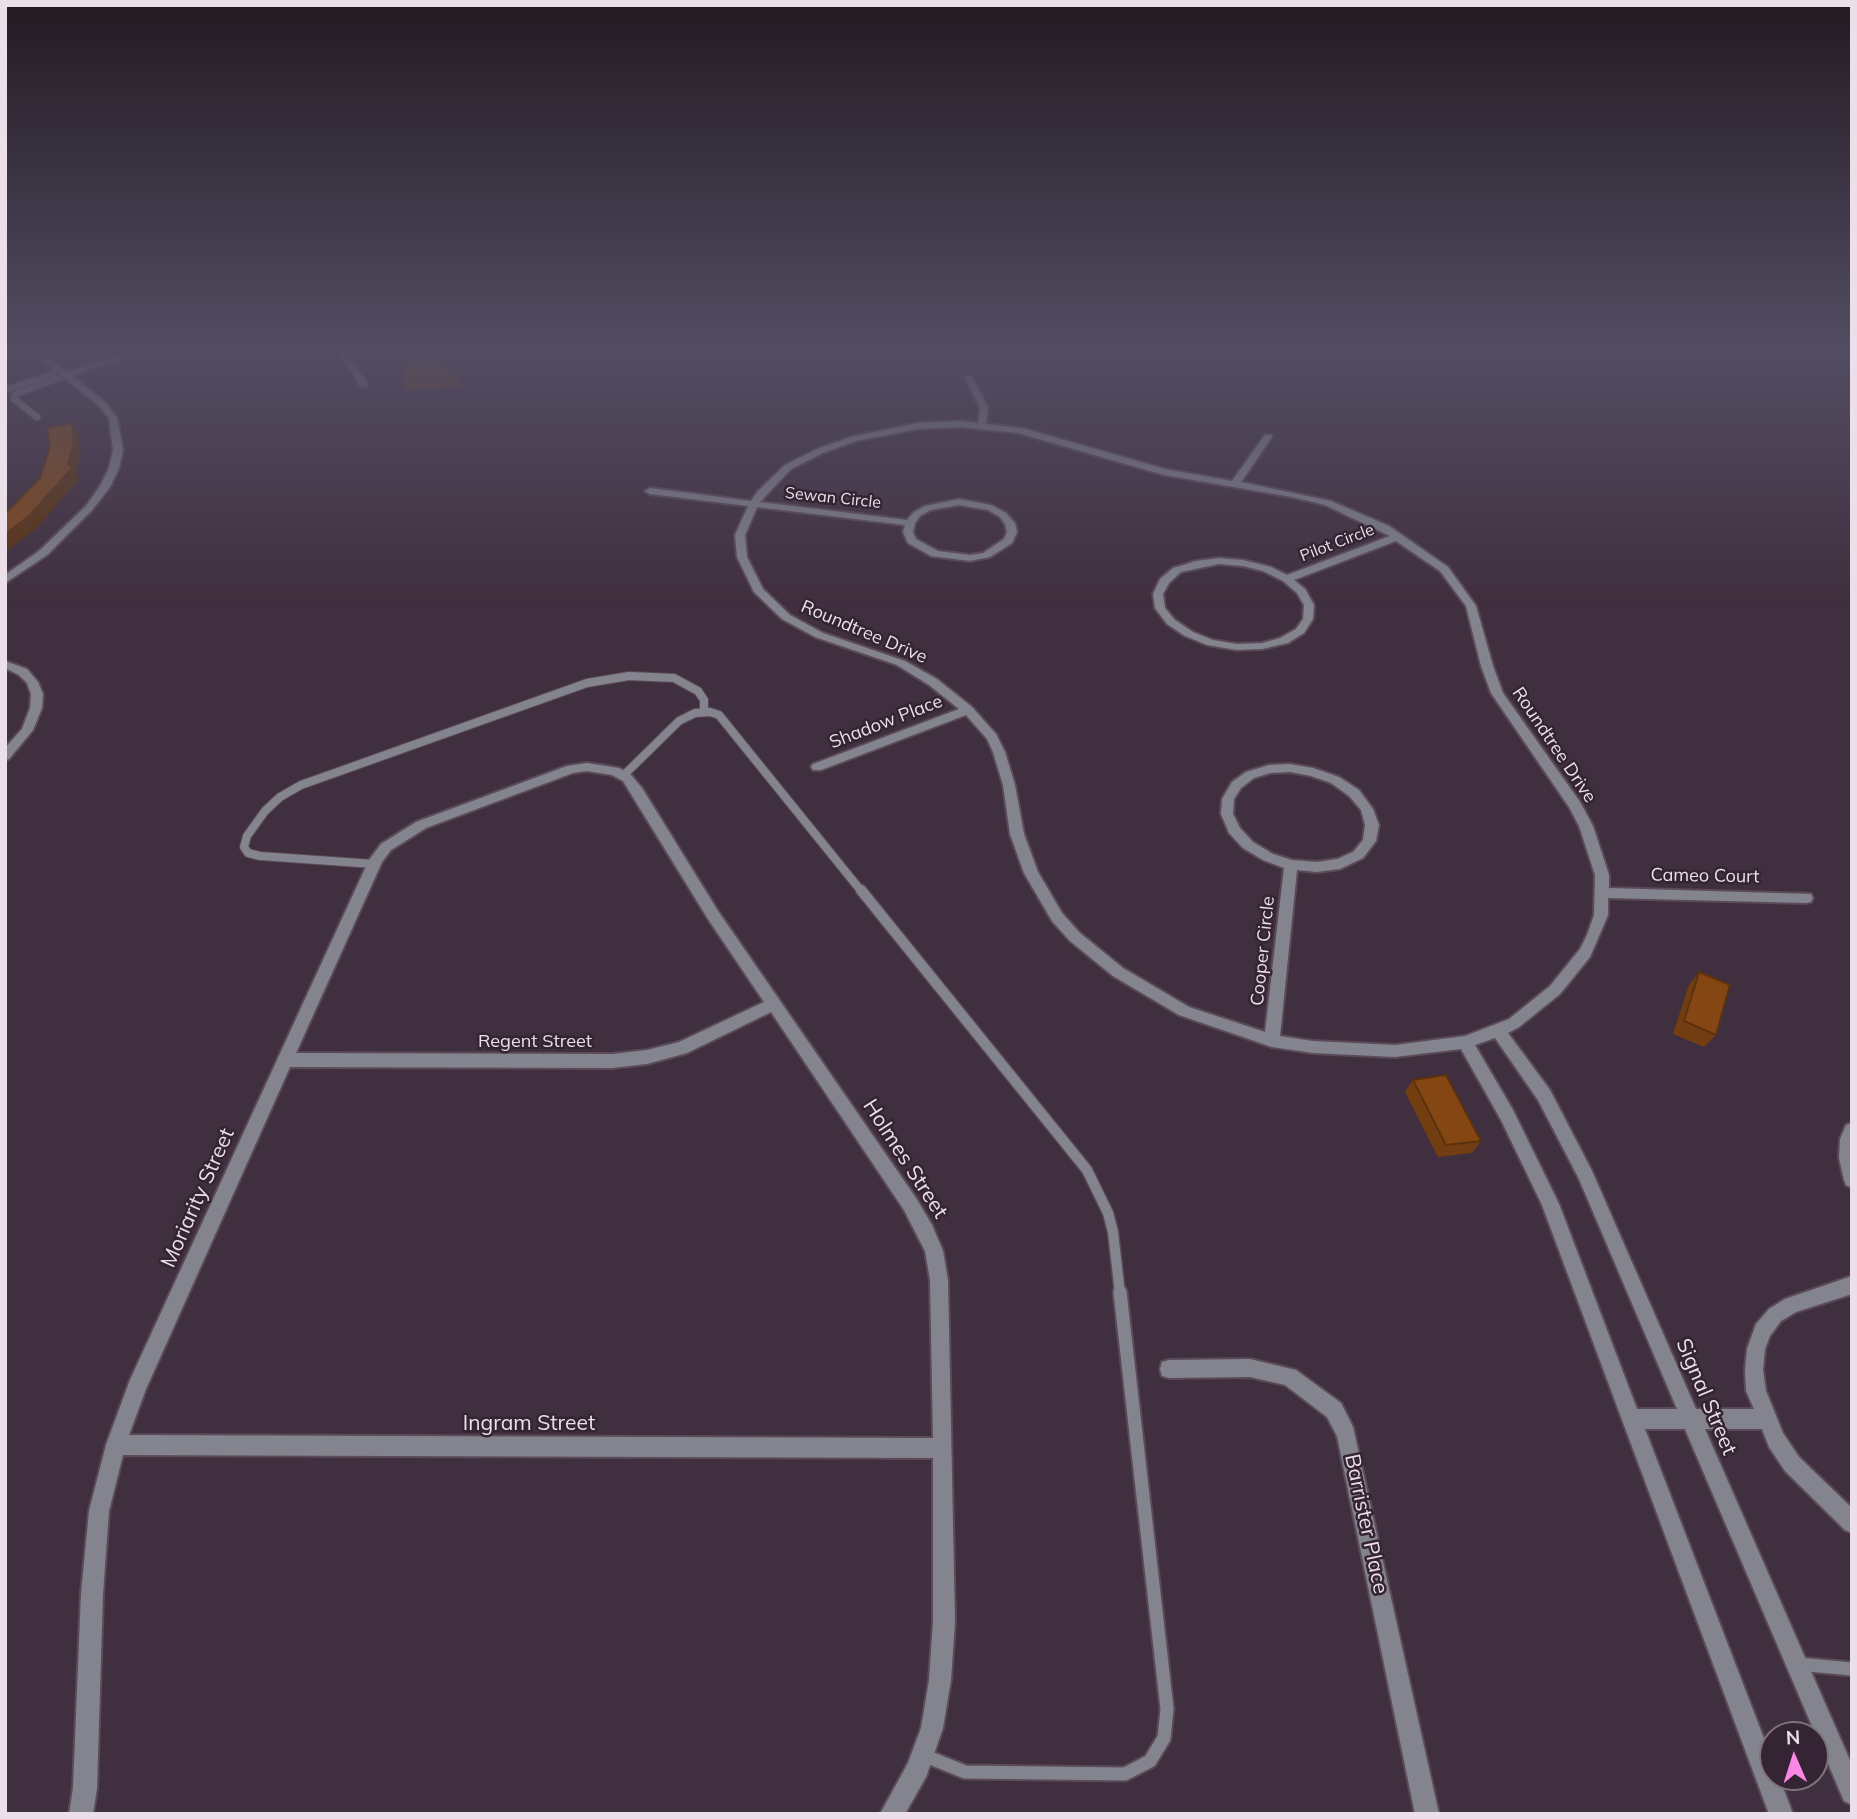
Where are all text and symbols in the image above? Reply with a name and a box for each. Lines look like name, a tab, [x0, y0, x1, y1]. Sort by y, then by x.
street label: Sewan Circle	[784, 483, 882, 513]
street label: Pilot Circle	[1297, 520, 1377, 566]
street label: Roundtree Drive	[798, 596, 930, 668]
street label: Roundtree Drive	[1507, 683, 1601, 807]
street label: Shadow Place	[827, 691, 945, 753]
street label: Cameo Court	[1650, 864, 1760, 888]
street label: Cooper Circle	[1247, 895, 1279, 1007]
street label: Regent Street	[478, 1031, 592, 1053]
street label: Holmes Street	[857, 1095, 953, 1223]
street label: Moriarity Street	[156, 1124, 240, 1272]
street label: Signal Street	[1670, 1335, 1742, 1459]
street label: Ingram Street	[463, 1411, 595, 1437]
street label: Barrister Place	[1339, 1452, 1393, 1596]
north arrow	[1759, 1721, 1829, 1791]
text: N	[1785, 1725, 1801, 1749]

